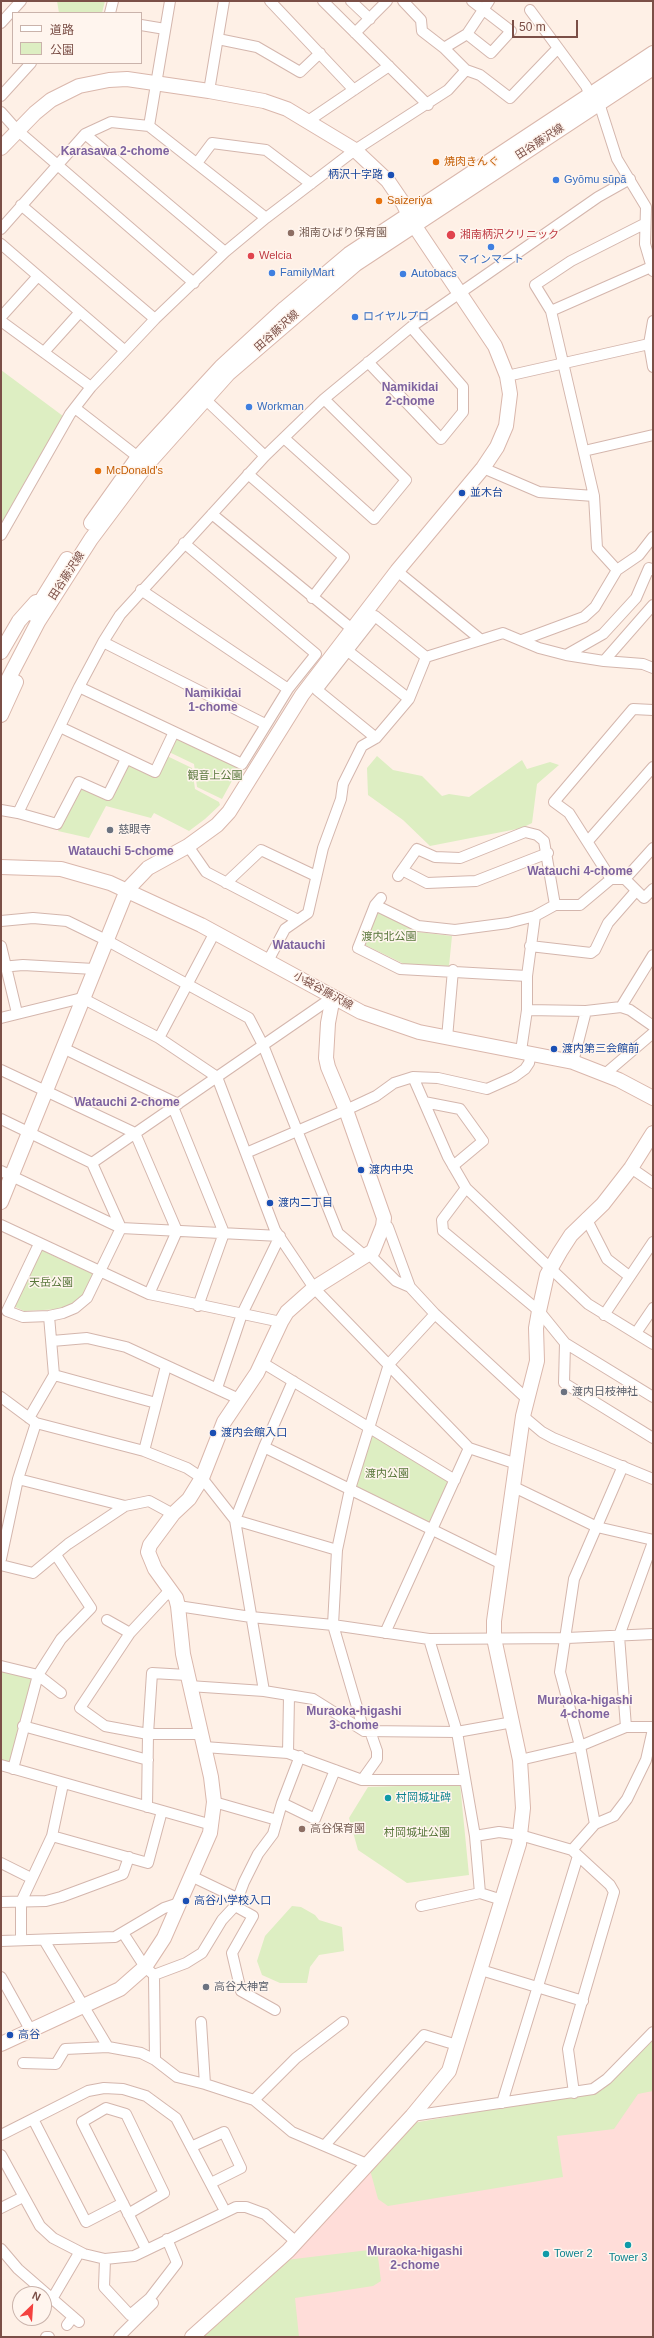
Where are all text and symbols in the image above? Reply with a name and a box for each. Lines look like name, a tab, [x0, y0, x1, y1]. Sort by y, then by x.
legend	[12, 12, 142, 64]
scale bar	[514, 12, 580, 38]
text: 50 m	[519, 20, 546, 34]
text: 道路	[50, 23, 74, 37]
text: 公園	[50, 43, 74, 57]
street label: 田谷藤沢線	[513, 121, 567, 163]
district label: Karasawa 2-chome	[61, 145, 169, 159]
place label: 焼肉きんぐ	[444, 155, 499, 169]
marker: 焼肉きんぐ	[431, 157, 441, 167]
place label: 柄沢十字路	[328, 168, 383, 182]
marker: 柄沢十字路	[386, 170, 396, 180]
place label: Gyōmu sūpā	[564, 173, 626, 187]
marker: Gyōmu sūpā	[551, 175, 561, 185]
place label: Saizeriya	[387, 194, 432, 208]
marker: Saizeriya	[374, 196, 384, 206]
place label: 湘南ひばり保育園	[299, 226, 387, 240]
marker: 湘南ひばり保育園	[286, 228, 296, 238]
place label: 湘南柄沢クリニック	[460, 228, 559, 242]
marker: 湘南柄沢クリニック	[445, 229, 457, 241]
marker: マインマート	[486, 242, 496, 252]
place label: Welcia	[259, 249, 292, 263]
marker: Welcia	[246, 251, 256, 261]
place label: マインマート	[458, 253, 524, 267]
place label: FamilyMart	[280, 266, 334, 280]
place label: Autobacs	[411, 267, 457, 281]
marker: FamilyMart	[267, 268, 277, 278]
marker: Autobacs	[398, 269, 408, 279]
street label: 田谷藤沢線	[252, 308, 302, 354]
place label: ロイヤルプロ	[363, 310, 429, 324]
marker: ロイヤルプロ	[350, 312, 360, 322]
district label: Namikidai 2-chome	[382, 381, 438, 409]
place label: Workman	[257, 400, 304, 414]
marker: Workman	[244, 402, 254, 412]
place label: McDonald's	[106, 464, 163, 478]
marker: McDonald's	[93, 466, 103, 476]
place label: 並木台	[470, 486, 503, 500]
marker: 並木台	[457, 488, 467, 498]
street label: 田谷藤沢線	[46, 549, 88, 603]
district label: Namikidai 1-chome	[185, 687, 241, 715]
park label: 観音上公園	[188, 769, 242, 783]
place label: 慈眼寺	[118, 823, 151, 837]
marker: 慈眼寺	[105, 825, 115, 835]
district label: Watauchi 5-chome	[68, 845, 174, 859]
district label: Watauchi 4-chome	[527, 865, 633, 879]
park label: 渡内北公園	[362, 930, 416, 944]
district label: Watauchi	[273, 939, 325, 953]
street label: 小袋谷藤沢線	[291, 969, 355, 1013]
place label: 渡内第三会館前	[562, 1042, 639, 1056]
marker: 渡内第三会館前	[549, 1044, 559, 1054]
district label: Watauchi 2-chome	[74, 1096, 180, 1110]
place label: 渡内中央	[369, 1163, 413, 1177]
marker: 渡内中央	[356, 1165, 366, 1175]
place label: 渡内二丁目	[278, 1196, 333, 1210]
marker: 渡内二丁目	[265, 1198, 275, 1208]
park label: 天岳公園	[29, 1276, 73, 1290]
place label: 渡内日枝神社	[572, 1385, 638, 1399]
marker: 渡内日枝神社	[559, 1387, 569, 1397]
place label: 渡内会館入口	[221, 1426, 287, 1440]
marker: 渡内会館入口	[208, 1428, 218, 1438]
park label: 渡内公園	[365, 1467, 409, 1481]
district label: Muraoka-higashi 4-chome	[537, 1694, 633, 1722]
district label: Muraoka-higashi 3-chome	[306, 1705, 402, 1733]
place label: 村岡城址碑	[396, 1791, 451, 1805]
marker: 村岡城址碑	[383, 1793, 393, 1803]
place label: 高谷保育園	[310, 1822, 365, 1836]
marker: 高谷保育園	[297, 1824, 307, 1834]
park label: 村岡城址公園	[384, 1826, 450, 1840]
place label: 高谷小学校入口	[194, 1894, 271, 1908]
marker: 高谷小学校入口	[181, 1896, 191, 1906]
place label: 高谷大神宮	[214, 1980, 269, 1994]
marker: 高谷大神宮	[201, 1982, 211, 1992]
place label: 高谷	[18, 2028, 40, 2042]
marker: 高谷	[5, 2030, 15, 2040]
marker: Tower 3	[623, 2240, 633, 2250]
district label: Muraoka-higashi 2-chome	[367, 2245, 463, 2273]
place label: Tower 2	[554, 2247, 593, 2261]
marker: Tower 2	[541, 2249, 551, 2259]
place label: Tower 3	[609, 2251, 647, 2265]
north arrow	[12, 2286, 52, 2326]
text: N	[31, 2289, 43, 2303]

